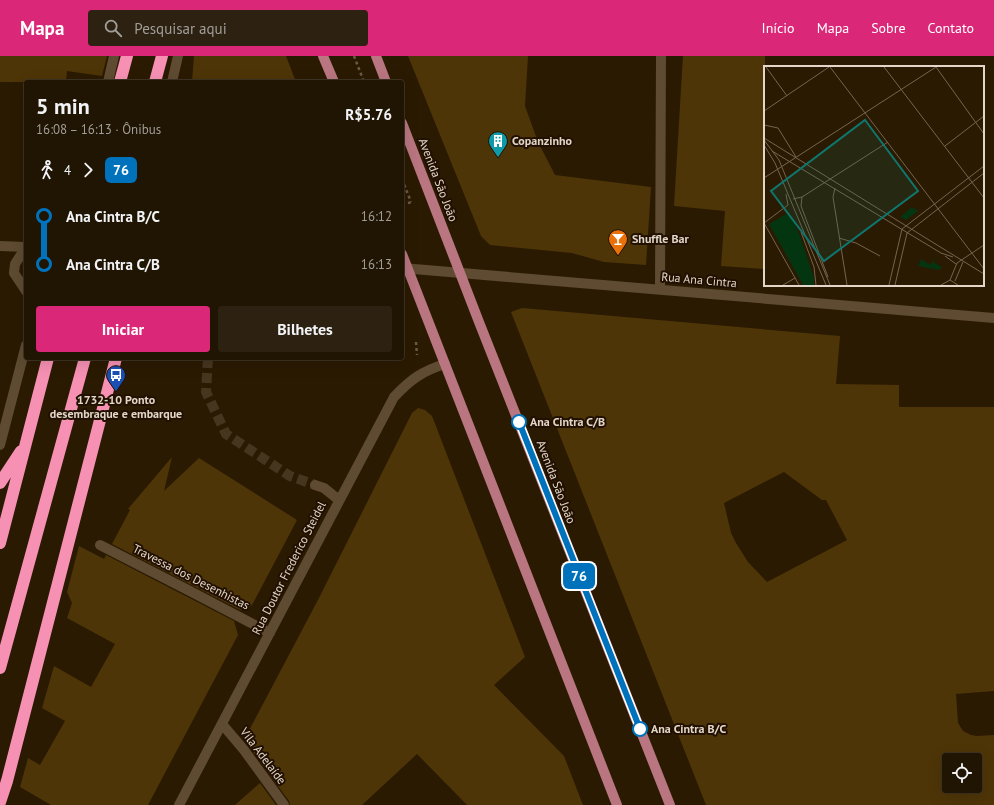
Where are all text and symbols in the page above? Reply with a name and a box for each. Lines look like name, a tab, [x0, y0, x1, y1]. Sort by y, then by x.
search box	[88, 10, 368, 46]
text: Mapa	[20, 16, 64, 40]
icon: search	[102, 17, 124, 39]
text: Pesquisar aqui	[134, 19, 227, 38]
text: Início	[762, 19, 795, 37]
text: Mapa	[817, 19, 849, 37]
text: Sobre	[871, 19, 906, 37]
text: Contato	[928, 19, 974, 37]
inset map	[764, 66, 984, 286]
text: 5 min	[36, 92, 90, 120]
text: R$5.76	[345, 105, 392, 124]
text: 16:08 – 16:13 · Ônibus	[36, 121, 161, 138]
building icon: Copanzinho	[487, 130, 509, 158]
place label: Copanzinho	[512, 133, 572, 148]
street label: Avenida São João	[416, 136, 461, 224]
icon: walk	[36, 159, 58, 181]
icon: forward	[77, 159, 99, 181]
text: 76	[113, 161, 129, 179]
text: 4	[64, 162, 71, 179]
text: Ana Cintra B/C	[66, 207, 160, 226]
text: 16:12	[361, 208, 392, 225]
bar icon: Shuffle Bar	[607, 228, 629, 256]
place label: Shuffle Bar	[632, 231, 690, 246]
text: Ana Cintra C/B	[66, 255, 160, 274]
text: 16:13	[361, 256, 392, 273]
street label: Rua Ana Cintra	[661, 269, 737, 290]
button: Iniciar	[36, 306, 210, 352]
button: Bilhetes	[218, 306, 392, 352]
bus stop icon: 1732-10 Ponto desembraque e embarque	[105, 364, 127, 392]
place label: 1732-10 Ponto desembraque e embarque	[50, 392, 182, 421]
marker: Ana Cintra C/B	[511, 414, 527, 430]
place label: Ana Cintra C/B	[530, 414, 605, 429]
street label: Avenida São João	[534, 438, 579, 526]
street label: Rua Doutor Frederico Steidel	[248, 498, 329, 637]
street label: Travessa dos Desenhistas	[130, 541, 252, 613]
line badge: 76	[561, 563, 597, 589]
text: 76	[571, 567, 587, 585]
marker: Ana Cintra B/C	[632, 721, 648, 737]
place label: Ana Cintra B/C	[651, 721, 726, 736]
street label: Vila Adelaíde	[237, 724, 290, 787]
map controls	[942, 753, 982, 793]
button: locate	[942, 753, 982, 793]

